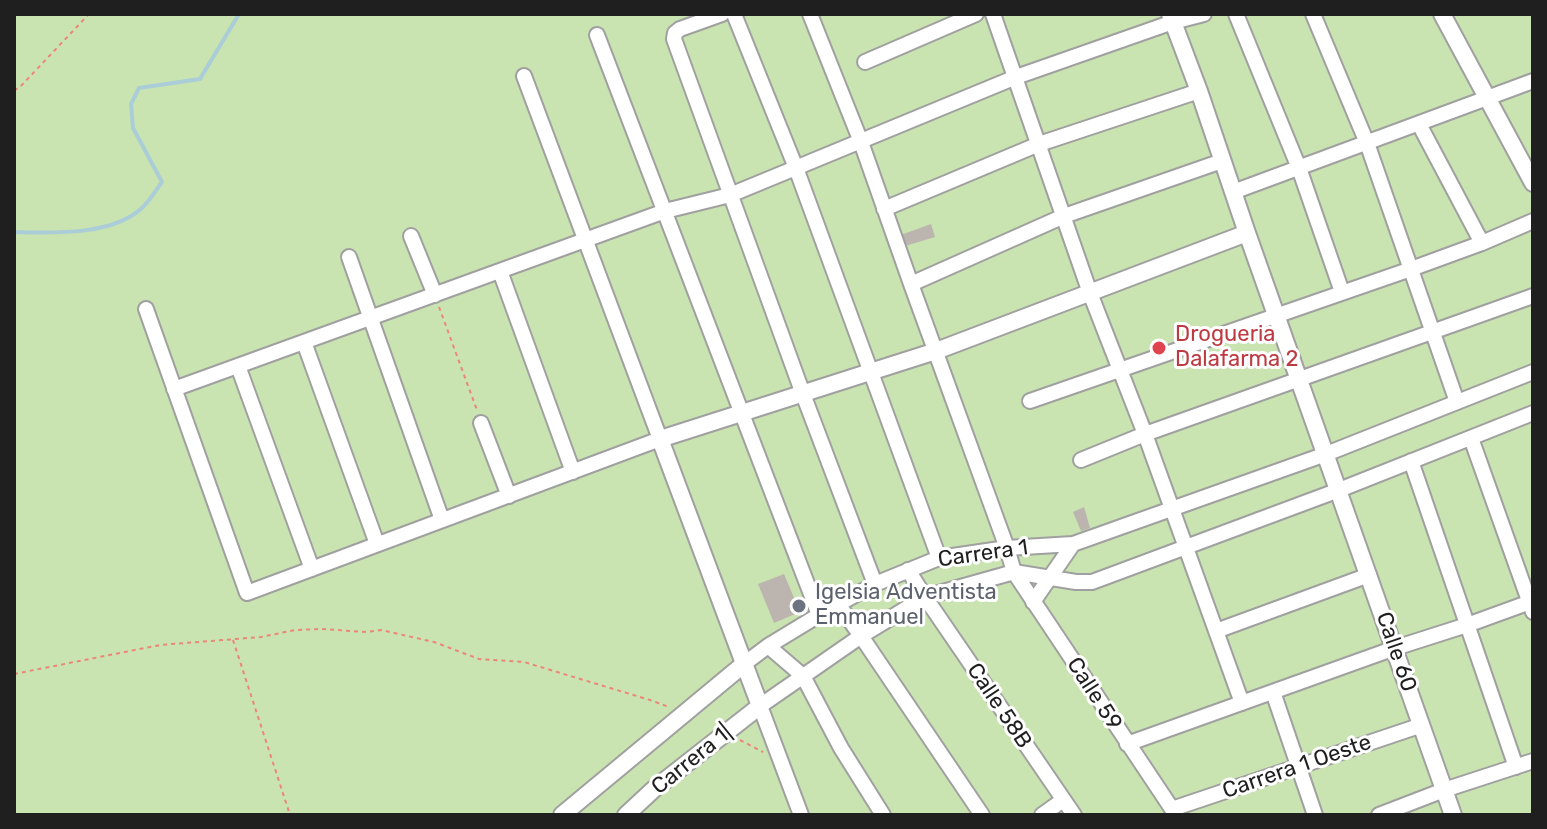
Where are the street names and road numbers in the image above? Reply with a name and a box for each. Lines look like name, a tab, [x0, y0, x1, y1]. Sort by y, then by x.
street label: Carrera 1	[936, 535, 1030, 573]
street label: Calle 60	[1370, 609, 1422, 695]
street label: Calle 59	[1061, 653, 1127, 735]
street label: Calle 58B	[961, 658, 1037, 754]
street label: Carrera 1|	[646, 720, 738, 800]
street label: Carrera 1 Oeste	[1219, 729, 1375, 805]

